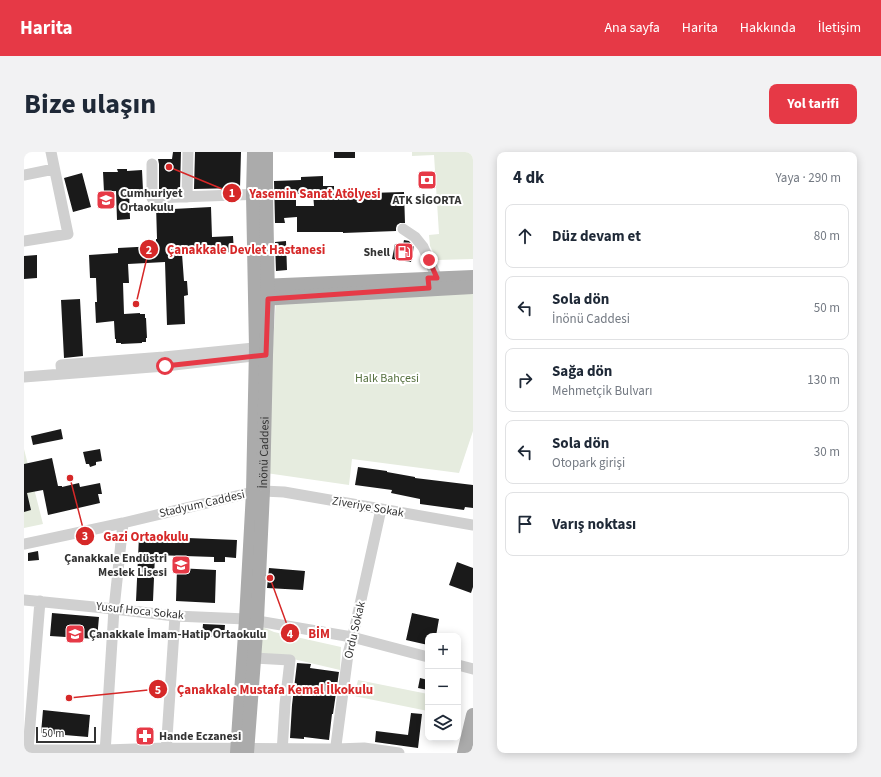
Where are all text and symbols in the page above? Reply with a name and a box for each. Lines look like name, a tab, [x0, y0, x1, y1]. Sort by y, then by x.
text: Harita	[20, 15, 73, 42]
text: Ana sayfa	[604, 18, 660, 38]
text: Harita	[682, 18, 718, 38]
text: Hakkında	[740, 18, 796, 38]
text: İletişim	[818, 18, 861, 38]
text: Bize ulaşın	[24, 84, 156, 124]
button: Yol tarifi	[769, 84, 857, 124]
text: 4 dk	[513, 166, 544, 190]
bank icon: ATK SİGORTA	[416, 169, 438, 191]
text: Yaya · 290 m	[776, 169, 841, 187]
callout: Yasemin Sanat Atölyesi	[222, 181, 389, 206]
place label: Cumhuriyet Ortaokulu	[120, 185, 183, 216]
text: 1	[229, 185, 235, 202]
text: Yasemin Sanat Atölyesi	[248, 185, 381, 203]
school or university icon: Cumhuriyet Ortaokulu	[95, 189, 117, 211]
place label: ATK SİGORTA	[392, 192, 462, 209]
icon: ahead	[514, 225, 536, 247]
text: Düz devam et	[552, 226, 641, 247]
text: 80 m	[814, 227, 840, 245]
callout: Çanakkale Devlet Hastanesi	[139, 237, 333, 262]
text: Çanakkale Devlet Hastanesi	[167, 241, 325, 259]
fuel station icon: Shell	[393, 241, 415, 263]
text: 2	[146, 242, 152, 259]
place label: Shell	[363, 244, 391, 261]
route end	[420, 251, 438, 269]
text: Sola dön	[552, 289, 609, 310]
icon: left	[514, 297, 536, 319]
text: 50 m	[814, 299, 840, 317]
text: İnönü Caddesi	[552, 310, 630, 328]
route start	[156, 357, 174, 375]
text: Sağa dön	[552, 361, 612, 382]
icon: right	[514, 369, 536, 391]
park label: Halk Bahçesi	[355, 370, 419, 387]
text: 130 m	[807, 371, 840, 389]
text: Mehmetçik Bulvarı	[552, 382, 653, 400]
street label: İnönü Caddesi	[255, 416, 273, 489]
text: Sola dön	[552, 433, 609, 454]
icon: left	[514, 441, 536, 463]
text: 30 m	[814, 443, 840, 461]
text: Otopark girişi	[552, 454, 625, 472]
street label: Stadyum Caddesi	[158, 486, 246, 522]
street label: Ziveriye Sokak	[331, 492, 405, 522]
icon: arrive	[514, 513, 536, 535]
text: Varış noktası	[552, 514, 636, 535]
callout: Gazi Ortaokulu	[75, 524, 197, 549]
text: 3	[82, 528, 88, 545]
text: Gazi Ortaokulu	[103, 528, 189, 546]
place label: Çanakkale Endüstri Meslek Lisesi	[64, 550, 167, 581]
school or university icon: Çanakkale Endüstri Meslek Lisesi	[170, 554, 192, 576]
street label: Yusuf Hoca Sokak	[94, 598, 185, 624]
street label: Ordu Sokak	[340, 600, 370, 660]
callout: BİM	[280, 621, 338, 646]
school or university icon: Çanakkale İmam-Hatip Ortaokulu	[64, 623, 86, 645]
text: BİM	[308, 625, 330, 643]
place label: Çanakkale İmam-Hatip Ortaokulu	[89, 626, 267, 643]
text: 4	[287, 626, 294, 643]
map controls	[425, 633, 461, 741]
button: +	[425, 633, 461, 669]
button: −	[425, 669, 461, 705]
callout: Çanakkale Mustafa Kemal İlkokulu	[148, 677, 381, 702]
text: Çanakkale Mustafa Kemal İlkokulu	[177, 681, 373, 699]
text: 5	[155, 682, 161, 699]
button: layers	[425, 705, 461, 741]
scale bar	[36, 725, 96, 744]
pharmacy icon: Hande Eczanesi	[134, 725, 156, 747]
text: 50 m	[42, 726, 64, 741]
place label: Hande Eczanesi	[159, 728, 241, 745]

